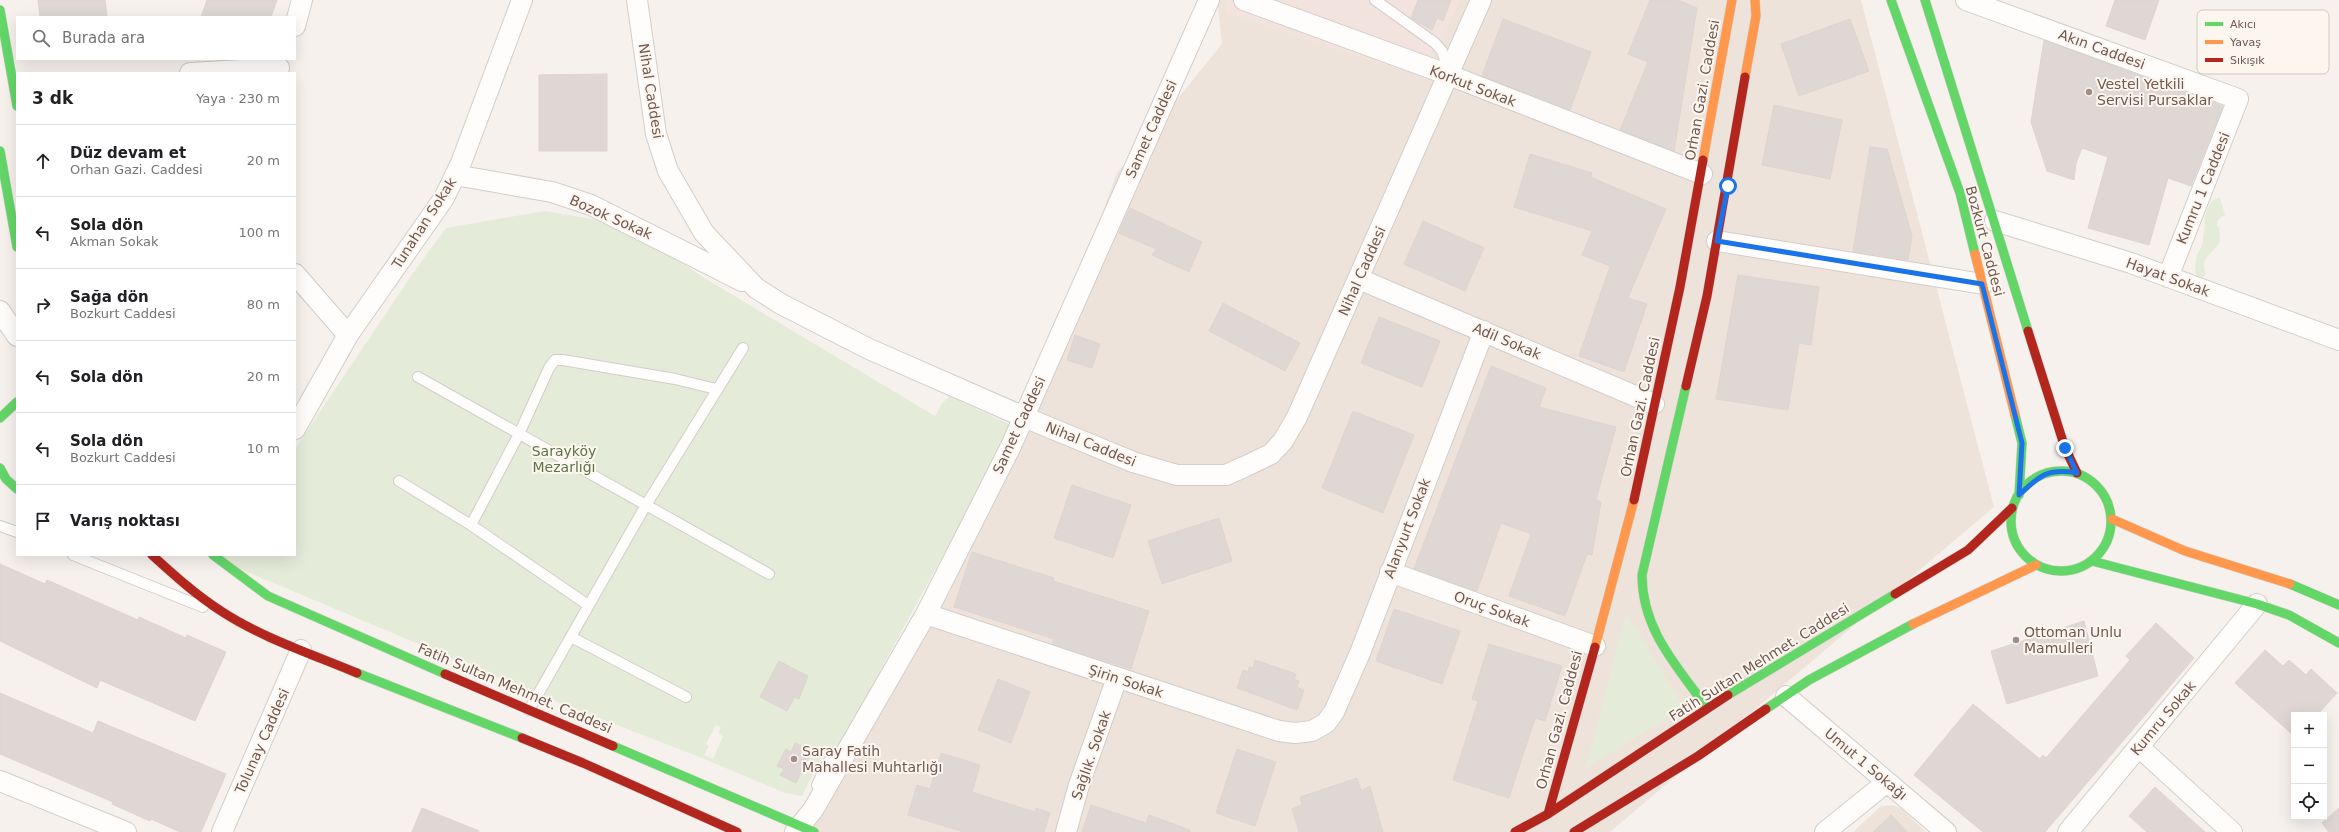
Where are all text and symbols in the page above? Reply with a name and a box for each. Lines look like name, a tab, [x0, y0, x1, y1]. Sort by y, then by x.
legend	[2197, 10, 2329, 74]
search box	[16, 16, 296, 60]
street label: Orhan Gazi. Caddesi	[1682, 18, 1722, 162]
text: Akıcı	[2230, 18, 2256, 31]
street label: Akın Caddesi	[2057, 26, 2147, 72]
icon: search	[30, 27, 52, 49]
text: Burada ara	[62, 29, 145, 47]
text: Yavaş	[2229, 36, 2261, 49]
street label: Nihal Caddesi	[636, 42, 666, 140]
text: Sıkışık	[2230, 54, 2265, 67]
street label: Korkut Sokak	[1428, 62, 1519, 110]
place label: Vestel Yetkili Servisi Pursaklar	[2097, 76, 2213, 108]
street label: Samet Caddesi	[1122, 78, 1180, 180]
marker: Vestel Yetkili Servisi Pursaklar	[2084, 87, 2094, 97]
text: 3 dk	[32, 88, 73, 108]
text: Yaya · 230 m	[196, 91, 280, 106]
street label: Kumru 1 Caddesi	[2173, 130, 2233, 246]
text: Düz devam et	[70, 144, 186, 162]
icon: ahead	[32, 150, 54, 172]
text: 20 m	[247, 153, 280, 168]
text: Orhan Gazi. Caddesi	[70, 162, 203, 177]
street label: Tunahan Sokak	[388, 174, 460, 272]
route start	[1719, 177, 1737, 195]
street label: Bozkurt Caddesi	[1963, 184, 2007, 298]
street label: Bozok Sokak	[567, 192, 656, 243]
text: Sola dön	[70, 216, 143, 234]
icon: left	[32, 222, 54, 244]
street label: Nihal Caddesi	[1335, 224, 1389, 318]
text: 100 m	[238, 225, 280, 240]
text: Akman Sokak	[70, 234, 158, 249]
street label: Hayat Sokak	[2124, 254, 2213, 300]
text: Sağa dön	[70, 288, 149, 306]
icon: right	[32, 294, 54, 316]
text: 80 m	[247, 297, 280, 312]
text: Bozkurt Caddesi	[70, 306, 176, 321]
street label: Adil Sokak	[1471, 319, 1544, 363]
street label: Orhan Gazi. Caddesi	[1617, 335, 1663, 479]
icon: left	[32, 366, 54, 388]
text: Sola dön	[70, 368, 143, 386]
text: 20 m	[247, 369, 280, 384]
street label: Samet Caddesi	[989, 374, 1049, 476]
street label: Nihal Caddesi	[1043, 419, 1139, 469]
text: Sola dön	[70, 432, 143, 450]
icon: left	[32, 438, 54, 460]
route end	[2056, 439, 2074, 457]
text: 10 m	[247, 441, 280, 456]
park label: Sarayköy Mezarlığı	[532, 443, 596, 475]
text: Bozkurt Caddesi	[70, 450, 176, 465]
street label: Alanyurt Sokak	[1381, 475, 1434, 580]
icon: arrive	[32, 510, 54, 532]
text: Varış noktası	[70, 512, 180, 530]
street label: Oruç Sokak	[1452, 588, 1533, 630]
street label: Fatih Sultan Mehmet. Caddesi	[1666, 600, 1852, 724]
place label: Ottoman Unlu Mamulleri	[2024, 624, 2122, 656]
marker: Ottoman Unlu Mamulleri	[2011, 635, 2021, 645]
street label: Fatih Sultan Mehmet. Caddesi	[416, 640, 614, 736]
street label: Orhan Gazi. Caddesi	[1533, 649, 1585, 791]
street label: Şirin Sokak	[1087, 661, 1166, 701]
street label: Kumru Sokak	[2127, 677, 2199, 758]
street label: Tolunay Caddesi	[231, 686, 292, 797]
street label: Sağlık. Sokak	[1068, 708, 1114, 802]
map controls	[2291, 712, 2327, 820]
button: +	[2291, 712, 2327, 748]
street label: Umut 1 Sokağı	[1822, 725, 1910, 803]
place label: Saray Fatih Mahallesi Muhtarlığı	[802, 743, 942, 775]
button: −	[2291, 748, 2327, 784]
marker: Saray Fatih Mahallesi Muhtarlığı	[789, 754, 799, 764]
button: locate	[2291, 784, 2327, 820]

